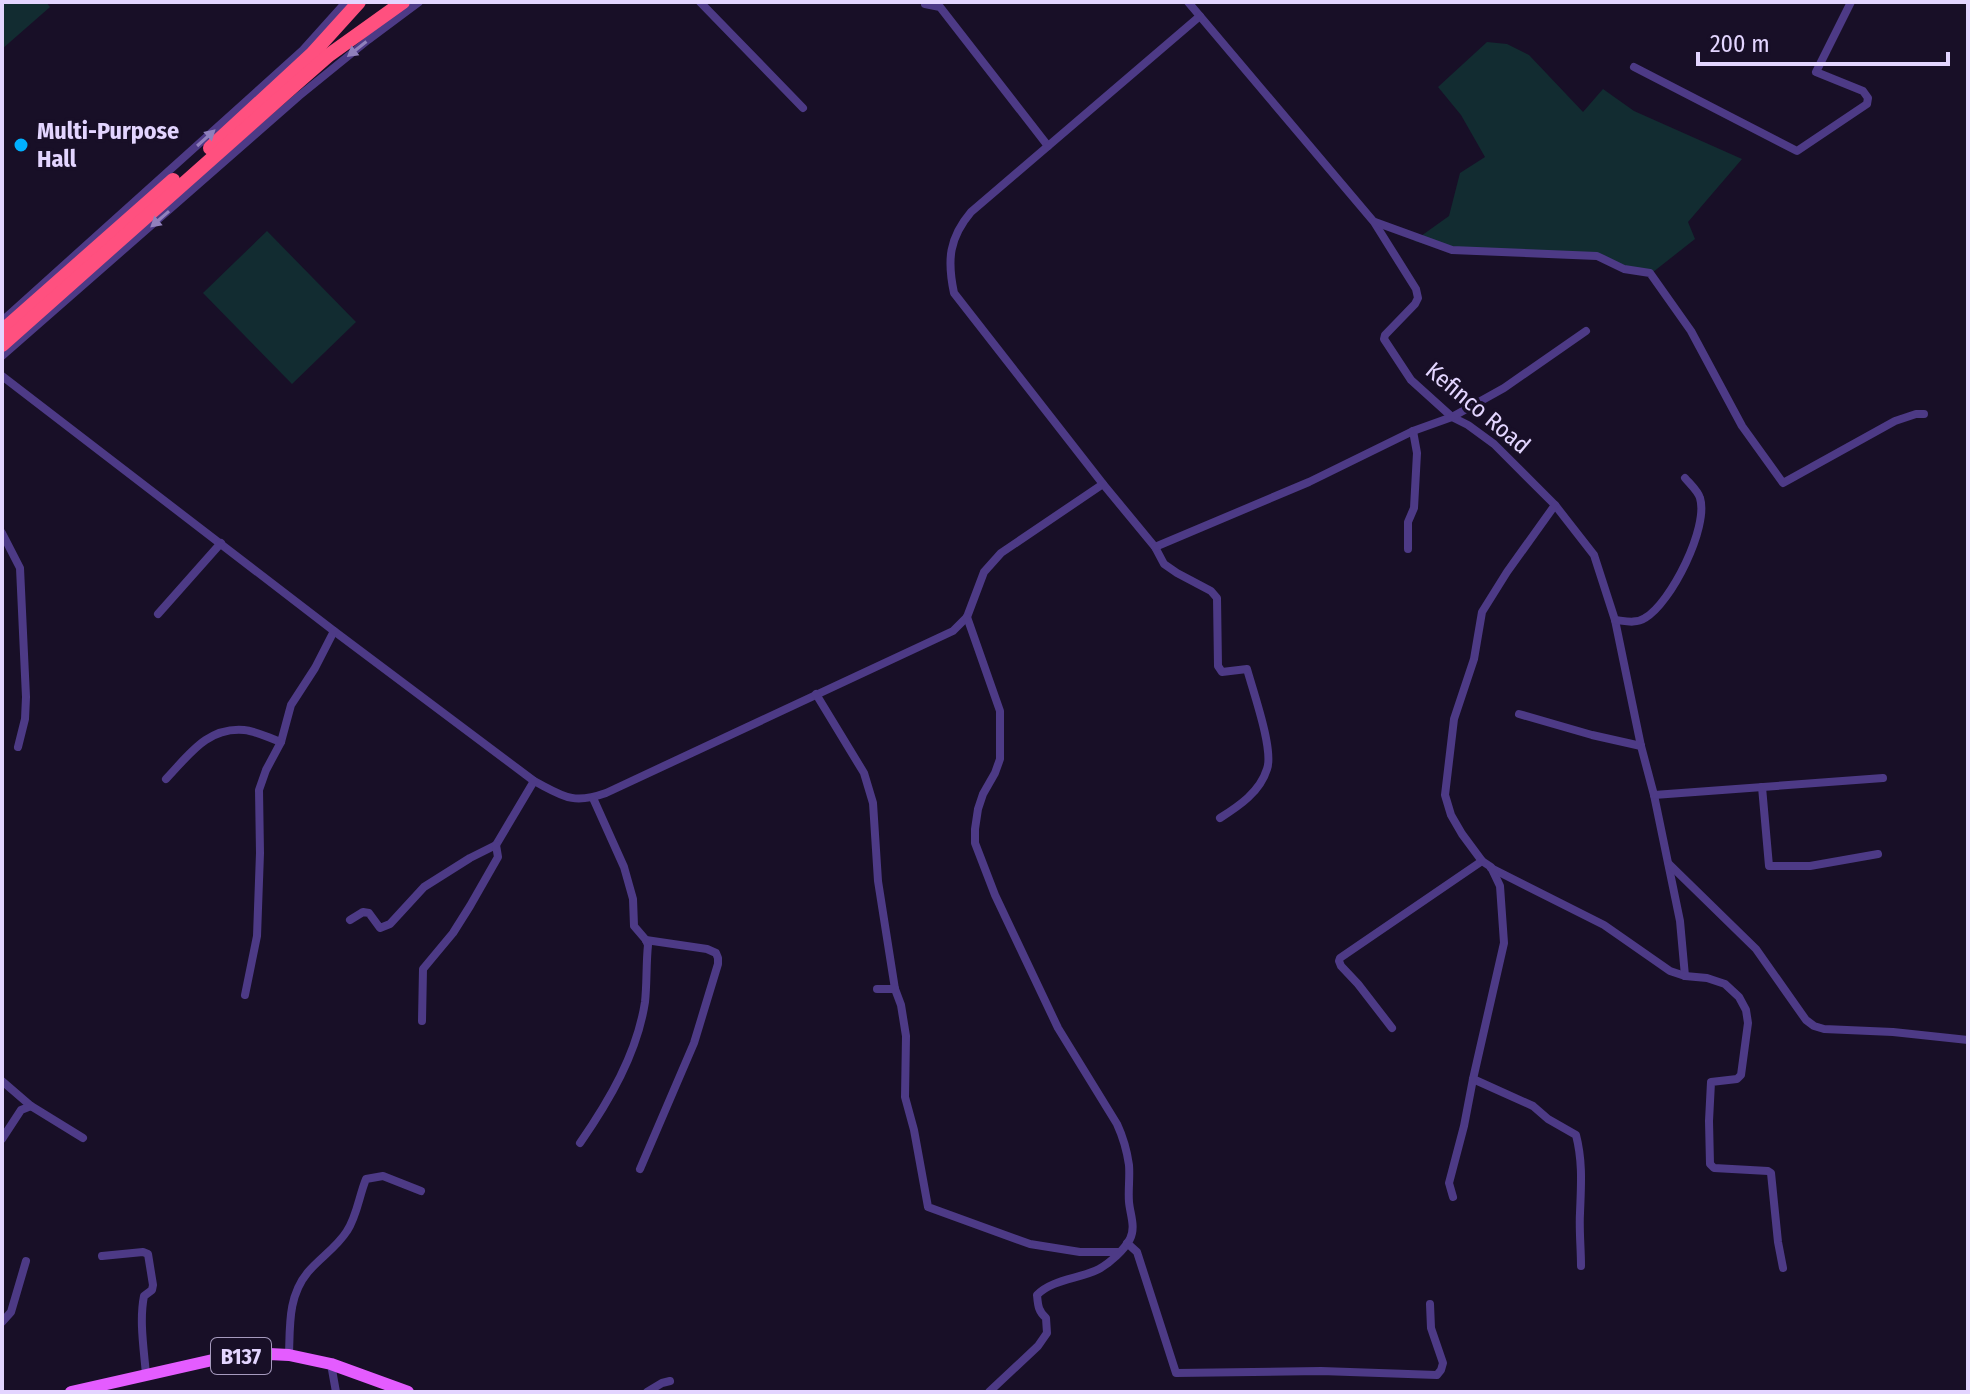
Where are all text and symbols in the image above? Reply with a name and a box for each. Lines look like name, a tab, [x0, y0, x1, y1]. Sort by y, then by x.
scale bar	[1698, 16, 1948, 66]
text: 200 m	[1710, 30, 1770, 58]
one-way arrow	[347, 40, 367, 56]
place label: Multi-Purpose Hall	[37, 117, 179, 173]
one-way arrow	[196, 129, 215, 147]
marker: Multi-Purpose Hall	[12, 136, 30, 154]
one-way arrow	[150, 209, 169, 227]
street label: Kefinco Road	[1420, 356, 1536, 460]
road number: B137	[211, 1338, 271, 1374]

